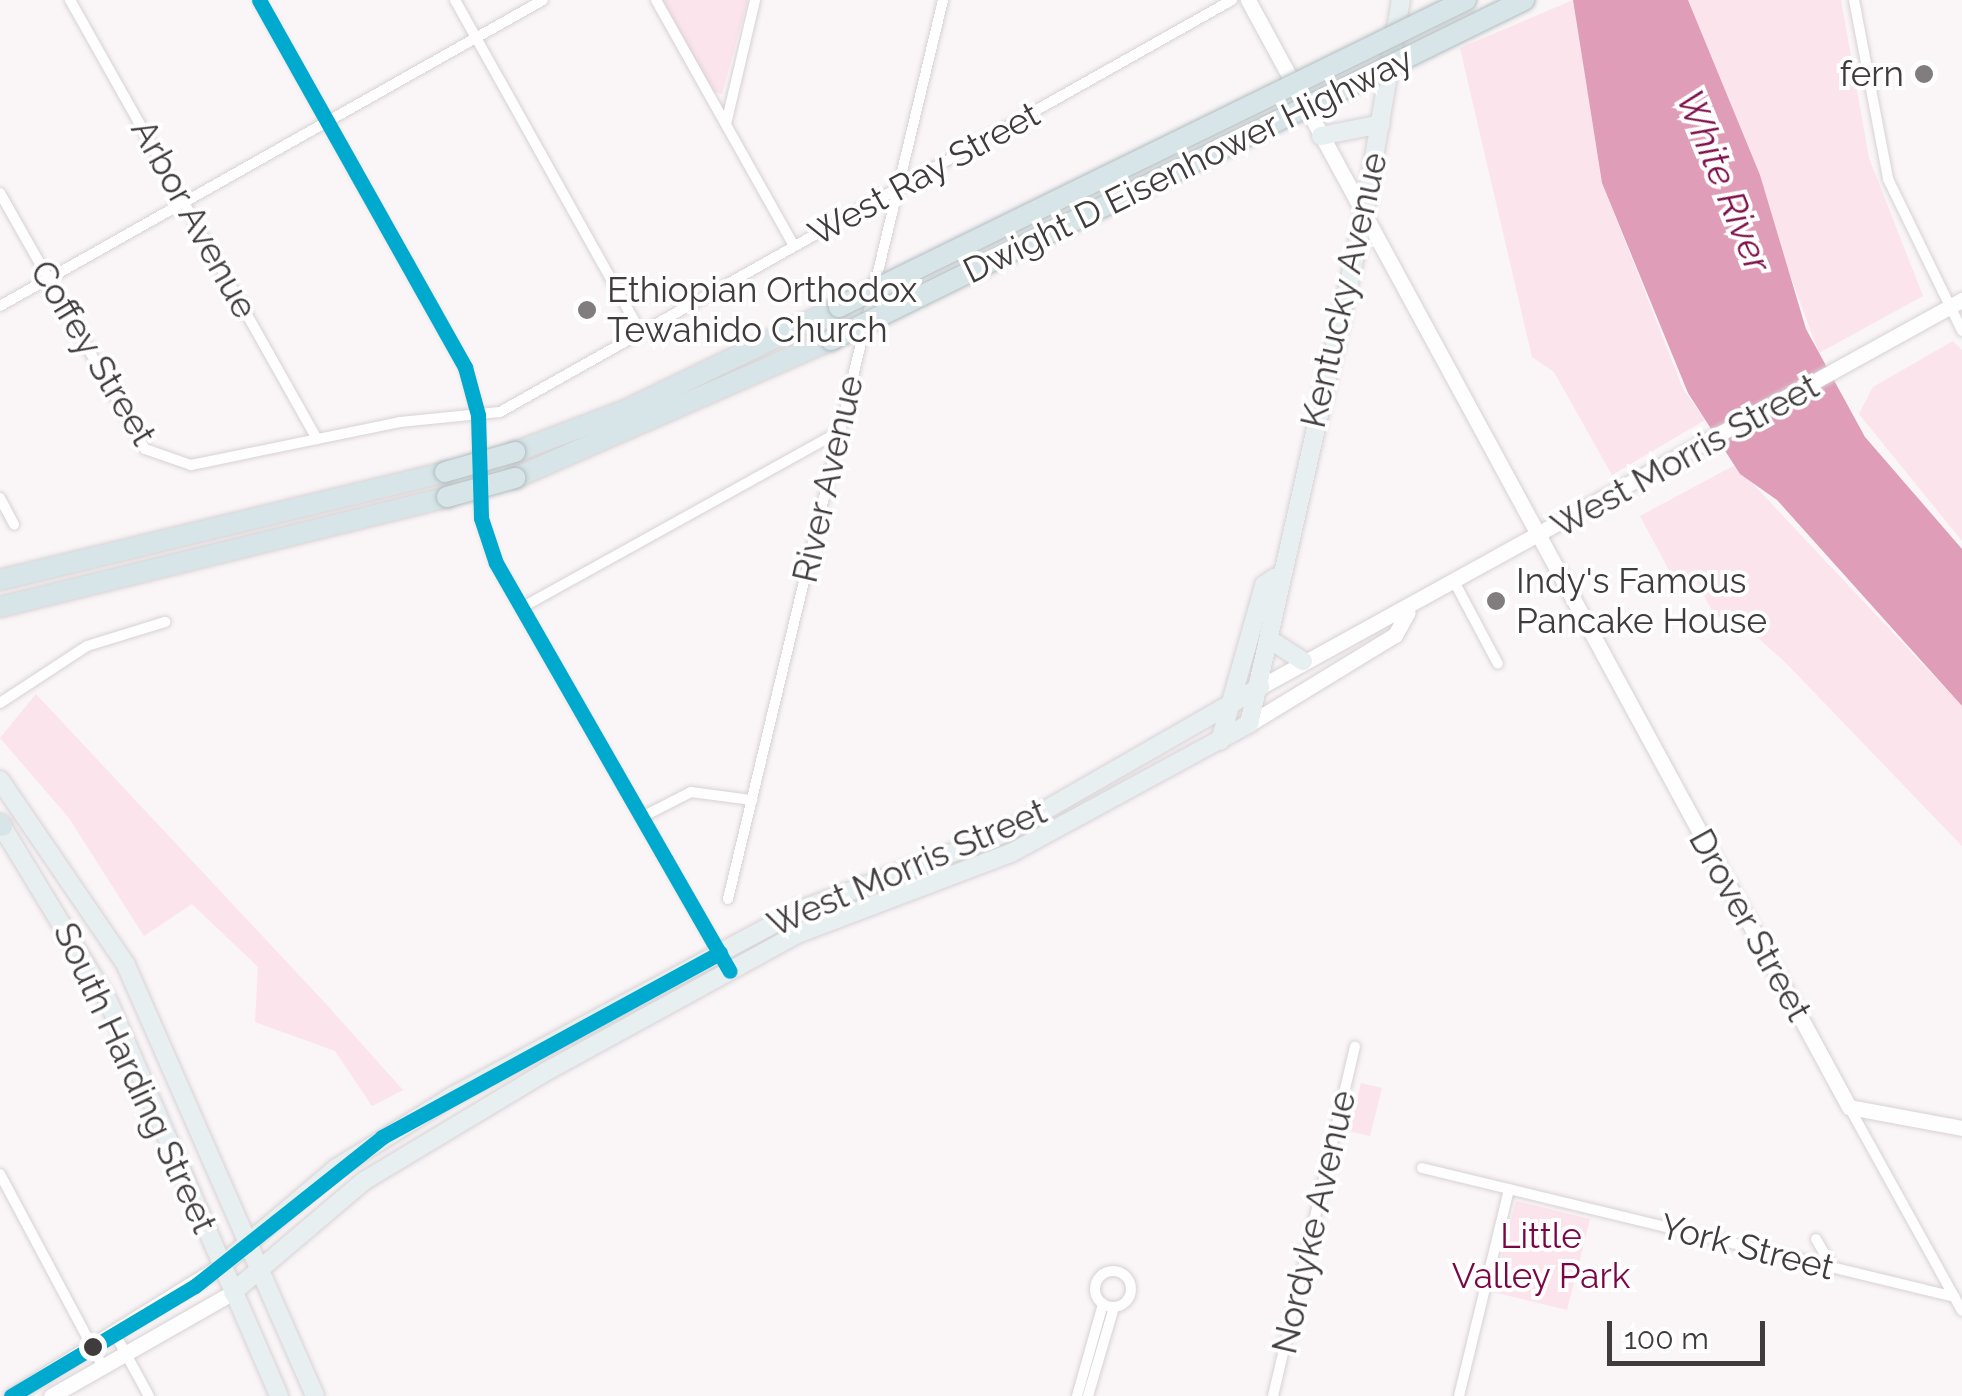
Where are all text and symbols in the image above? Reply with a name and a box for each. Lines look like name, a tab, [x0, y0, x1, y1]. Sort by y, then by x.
street label: Dwight D Eisenhower Highway	[956, 38, 1420, 292]
place label: fern	[1840, 53, 1904, 95]
marker: fern	[1913, 63, 1935, 85]
water label: White River	[1667, 83, 1781, 279]
street label: West Ray Street	[801, 93, 1047, 255]
street label: Arbor Avenue	[122, 112, 266, 326]
street label: Kentucky Avenue	[1292, 147, 1396, 433]
street label: Coffey Street	[21, 252, 165, 454]
place label: Ethiopian Orthodox Tewahido Church	[607, 269, 917, 351]
marker: Ethiopian Orthodox Tewahido Church	[576, 299, 598, 321]
street label: West Morris Street	[1544, 365, 1826, 547]
street label: River Avenue	[784, 371, 872, 587]
place label: Indy's Famous Pancake House	[1516, 560, 1767, 642]
marker: Indy's Famous Pancake House	[1485, 590, 1507, 612]
street label: West Morris Street	[761, 790, 1053, 946]
street label: Drover Street	[1680, 821, 1820, 1029]
street label: South Harding Street	[45, 916, 225, 1240]
street label: Nordyke Avenue	[1263, 1086, 1365, 1358]
street label: York Street	[1656, 1205, 1838, 1289]
park label: Little Valley Park	[1451, 1215, 1631, 1297]
scale bar	[1612, 1301, 1770, 1363]
text: 100 m	[1624, 1321, 1709, 1356]
unlabelled marker	[83, 1337, 103, 1357]

